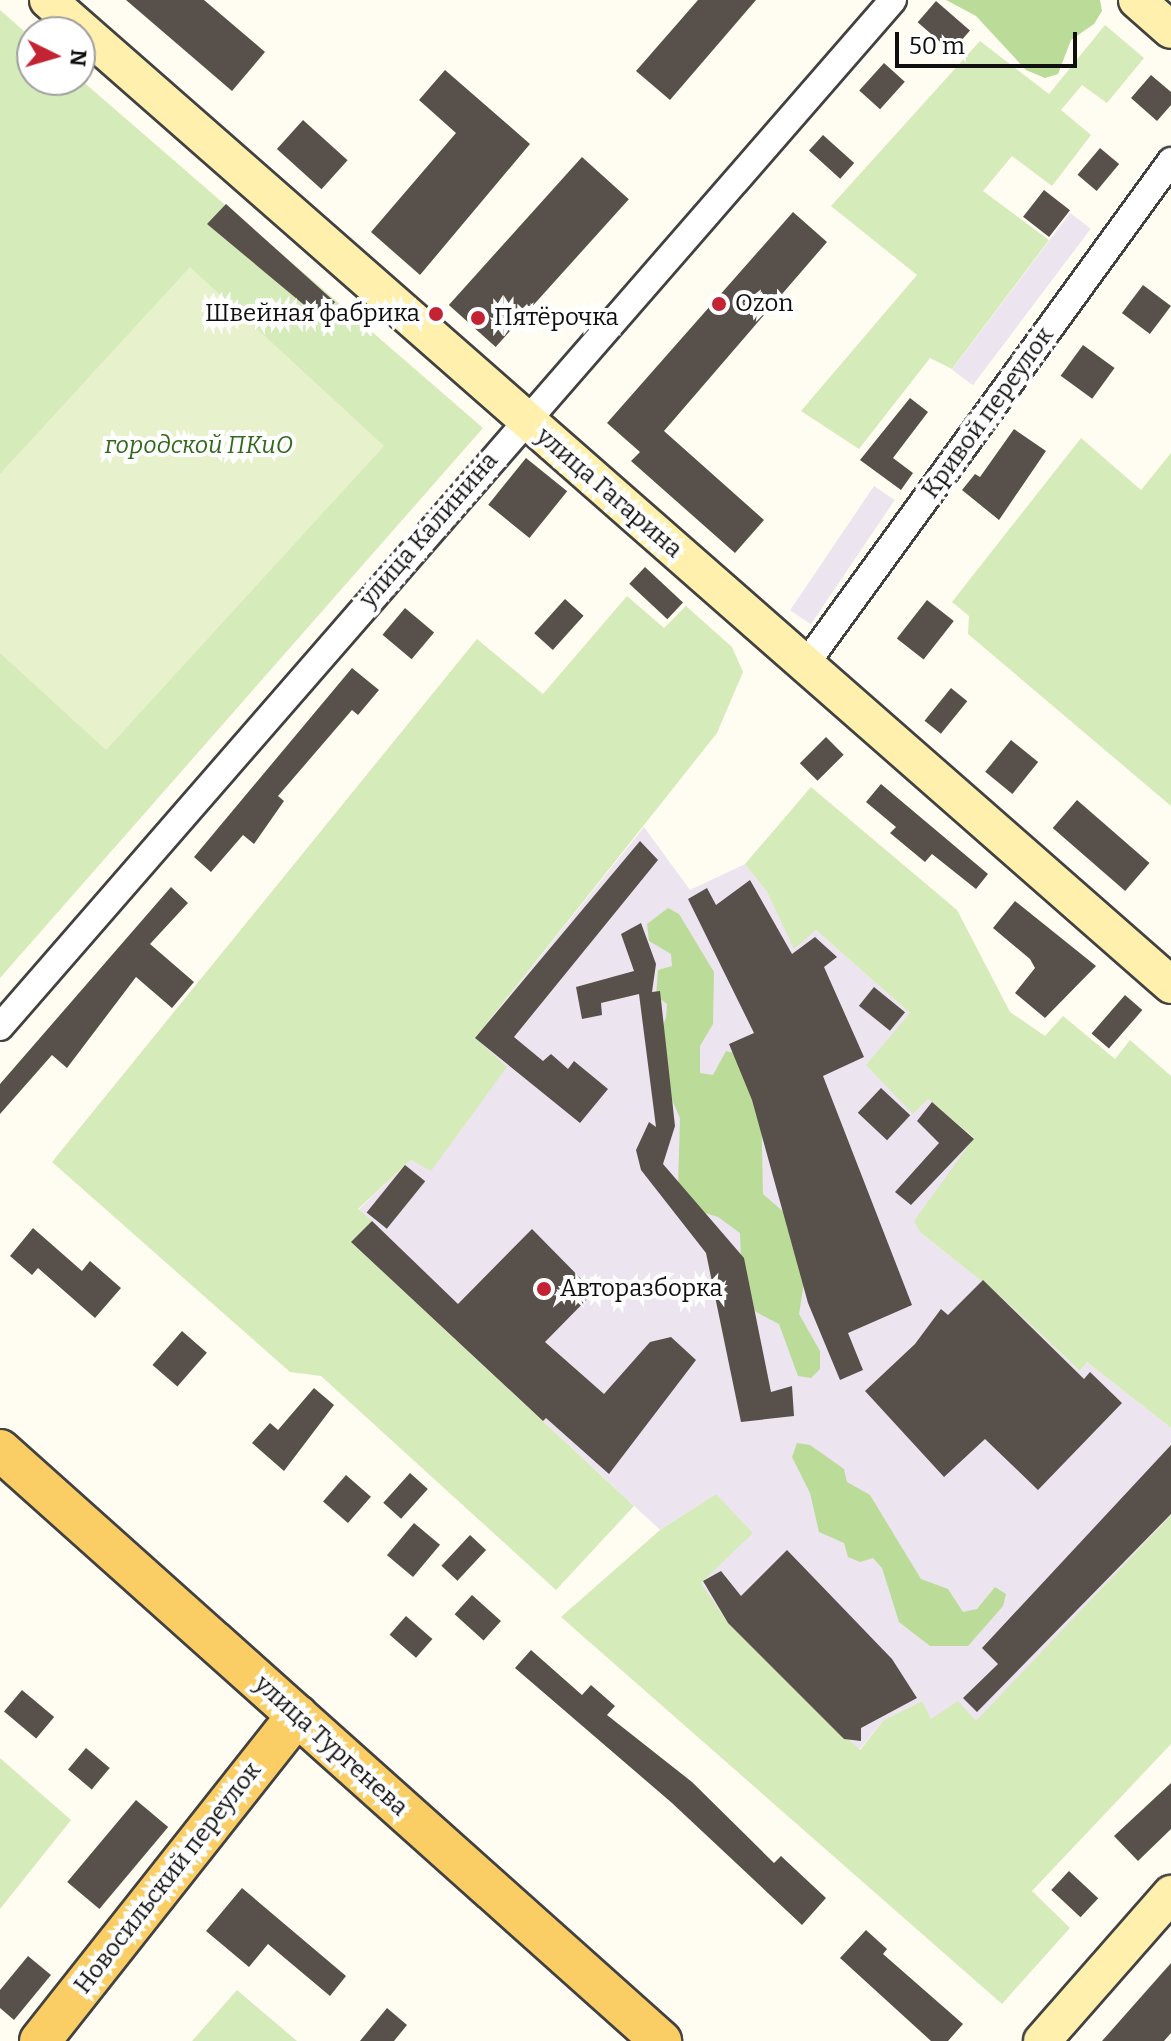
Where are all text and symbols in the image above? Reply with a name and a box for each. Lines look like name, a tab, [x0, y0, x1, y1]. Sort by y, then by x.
north arrow	[16, 16, 96, 96]
scale bar	[899, 16, 1081, 66]
text: 50 m	[909, 32, 965, 60]
text: N	[64, 48, 93, 68]
place label: Ozon	[735, 290, 793, 318]
marker: Ozon	[710, 295, 728, 313]
place label: Швейная фабрика	[205, 300, 420, 328]
place label: Пятёрочка	[494, 304, 619, 332]
marker: Швейная фабрика	[427, 305, 445, 323]
marker: Пятёрочка	[469, 309, 487, 327]
street label: Кривой переулок	[916, 322, 1060, 504]
street label: улица Гагарина	[530, 422, 688, 564]
park label: городской ПКиО	[105, 432, 293, 460]
street label: улица Калинина	[354, 447, 504, 613]
place label: Авторазборка	[560, 1275, 723, 1303]
marker: Авторазборка	[535, 1280, 553, 1298]
street label: улица Тургенева	[249, 1670, 413, 1822]
street label: Новосильский переулок	[69, 1756, 267, 2000]

